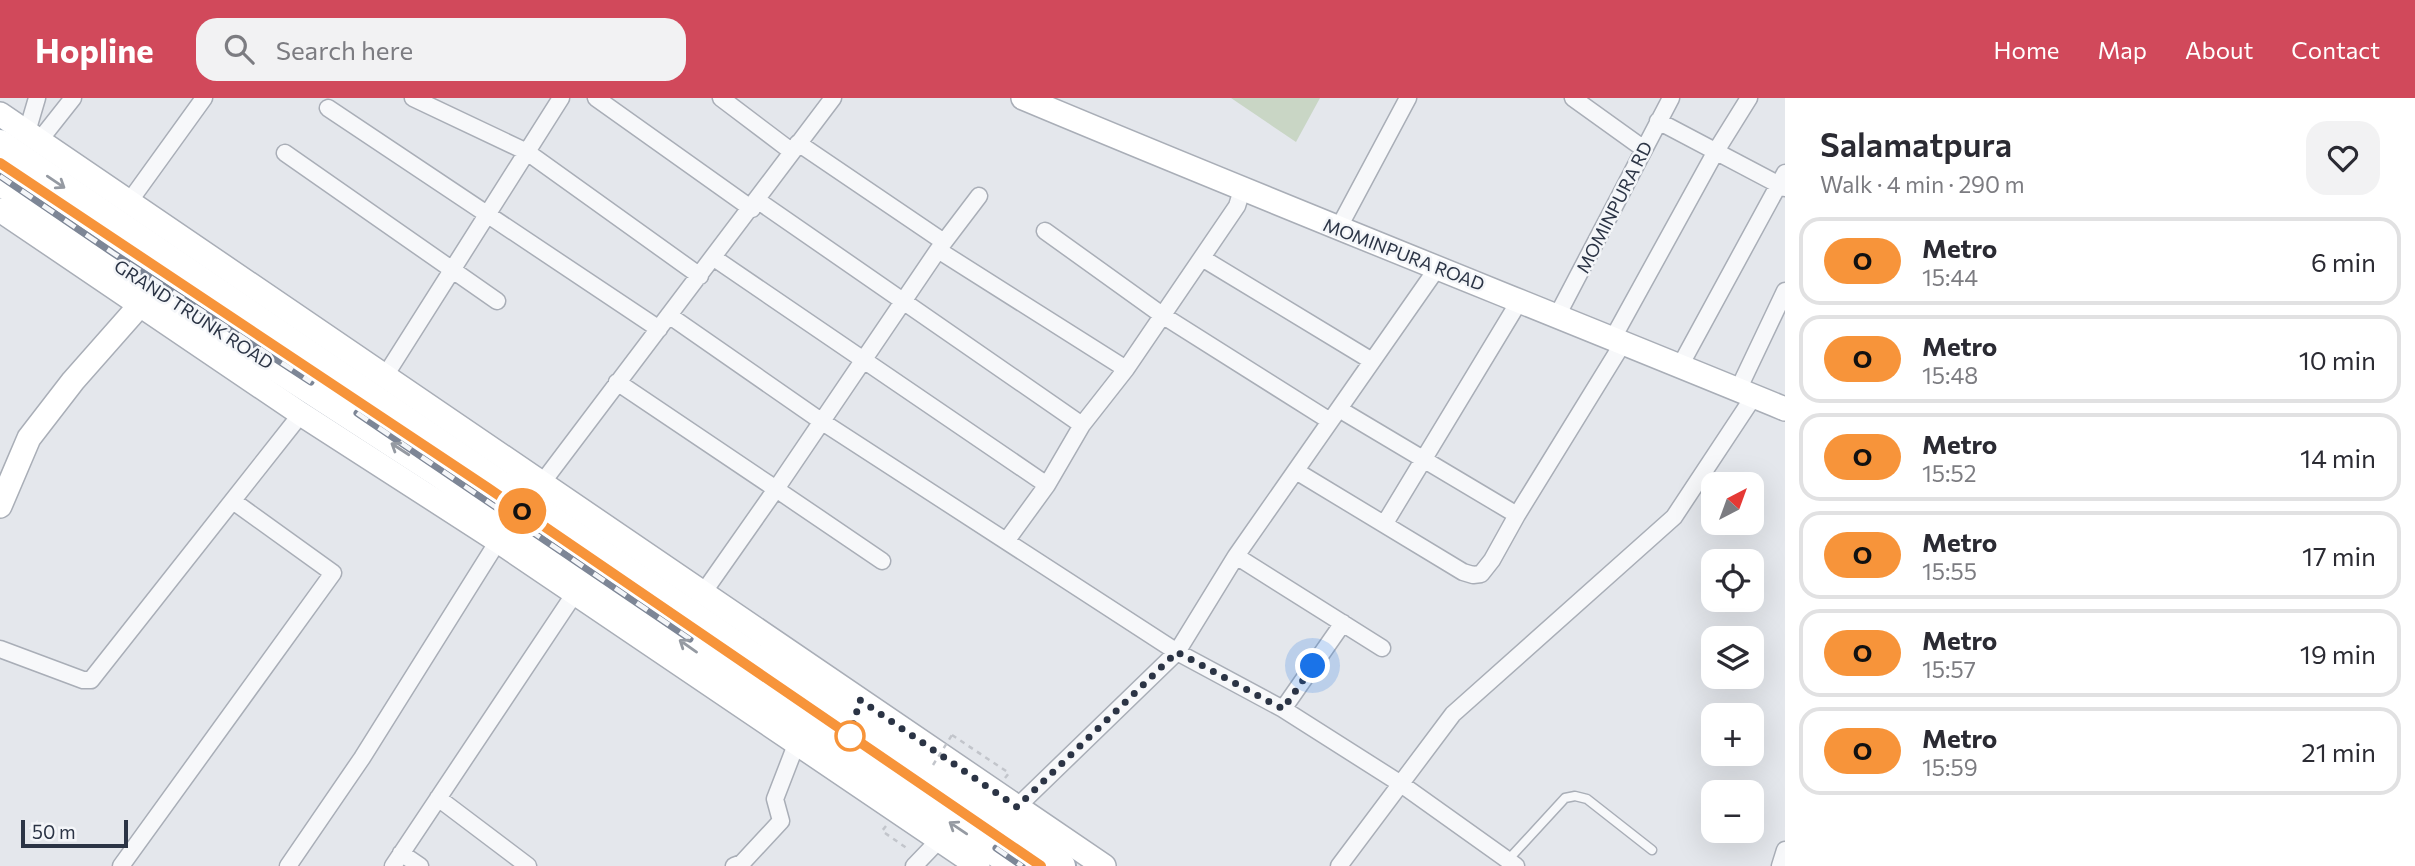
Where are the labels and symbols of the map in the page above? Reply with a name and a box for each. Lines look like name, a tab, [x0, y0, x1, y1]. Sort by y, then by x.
street label: MOMINPURA RD	[1571, 137, 1657, 277]
one-way arrow	[46, 175, 66, 189]
street label: MOMINPURA ROAD	[1320, 213, 1488, 295]
street label: GRAND TRUNK ROAD	[110, 254, 278, 374]
one-way arrow	[390, 441, 410, 455]
north arrow	[1701, 472, 1764, 536]
line badge: O	[499, 488, 545, 534]
one-way arrow	[679, 639, 699, 653]
your location	[1295, 648, 1330, 683]
unlabelled marker	[835, 721, 865, 751]
scale bar	[21, 817, 128, 849]
one-way arrow	[949, 821, 969, 835]

